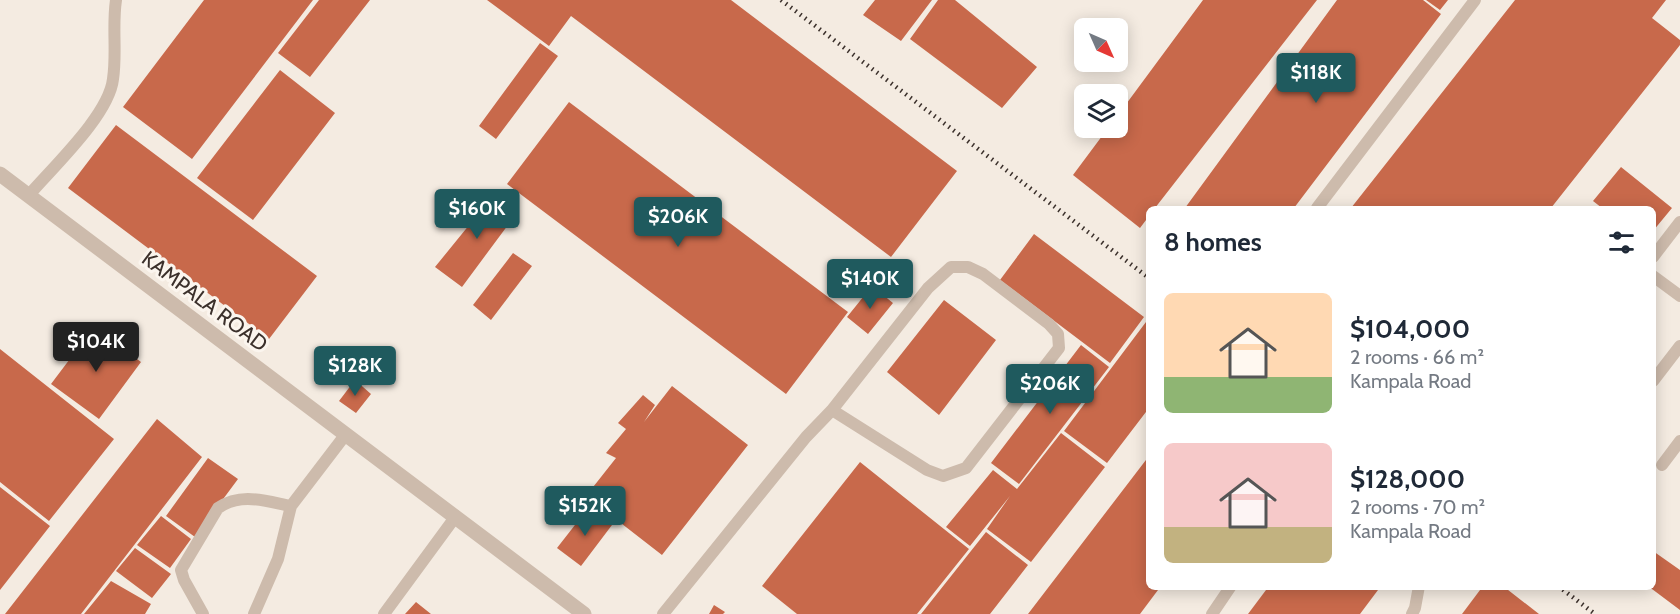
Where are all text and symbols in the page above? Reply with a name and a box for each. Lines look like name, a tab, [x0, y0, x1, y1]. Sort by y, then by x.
north arrow	[1074, 18, 1128, 72]
map controls	[1074, 18, 1128, 138]
pin: $118K	[1274, 53, 1358, 104]
text: $118K	[1291, 60, 1341, 84]
button: layers	[1074, 84, 1128, 138]
pin: $160K	[435, 189, 519, 240]
text: $160K	[449, 196, 505, 220]
pin: $206K	[636, 197, 720, 248]
text: $206K	[648, 204, 708, 228]
text: 8 homes	[1164, 226, 1262, 258]
icon: filters	[1605, 226, 1638, 259]
street label: KAMPALA ROAD	[137, 246, 273, 356]
pin: $140K	[828, 259, 912, 310]
text: $140K	[841, 266, 899, 290]
text: $104,000	[1350, 313, 1470, 345]
icon: home	[1212, 317, 1284, 389]
pin: $104K	[54, 322, 138, 373]
text: $104K	[67, 329, 125, 353]
text: 2 rooms · 66 m²	[1350, 345, 1484, 369]
pin: $128K	[313, 346, 397, 397]
text: $128K	[328, 353, 382, 377]
pin: $206K	[1008, 364, 1092, 415]
text: Kampala Road	[1350, 369, 1471, 393]
text: $206K	[1020, 371, 1080, 395]
text: $128,000	[1350, 463, 1465, 495]
icon: home	[1212, 467, 1284, 539]
pin: $152K	[543, 486, 627, 537]
text: $152K	[559, 493, 611, 517]
text: 2 rooms · 70 m²	[1350, 495, 1485, 519]
text: Kampala Road	[1350, 519, 1471, 543]

